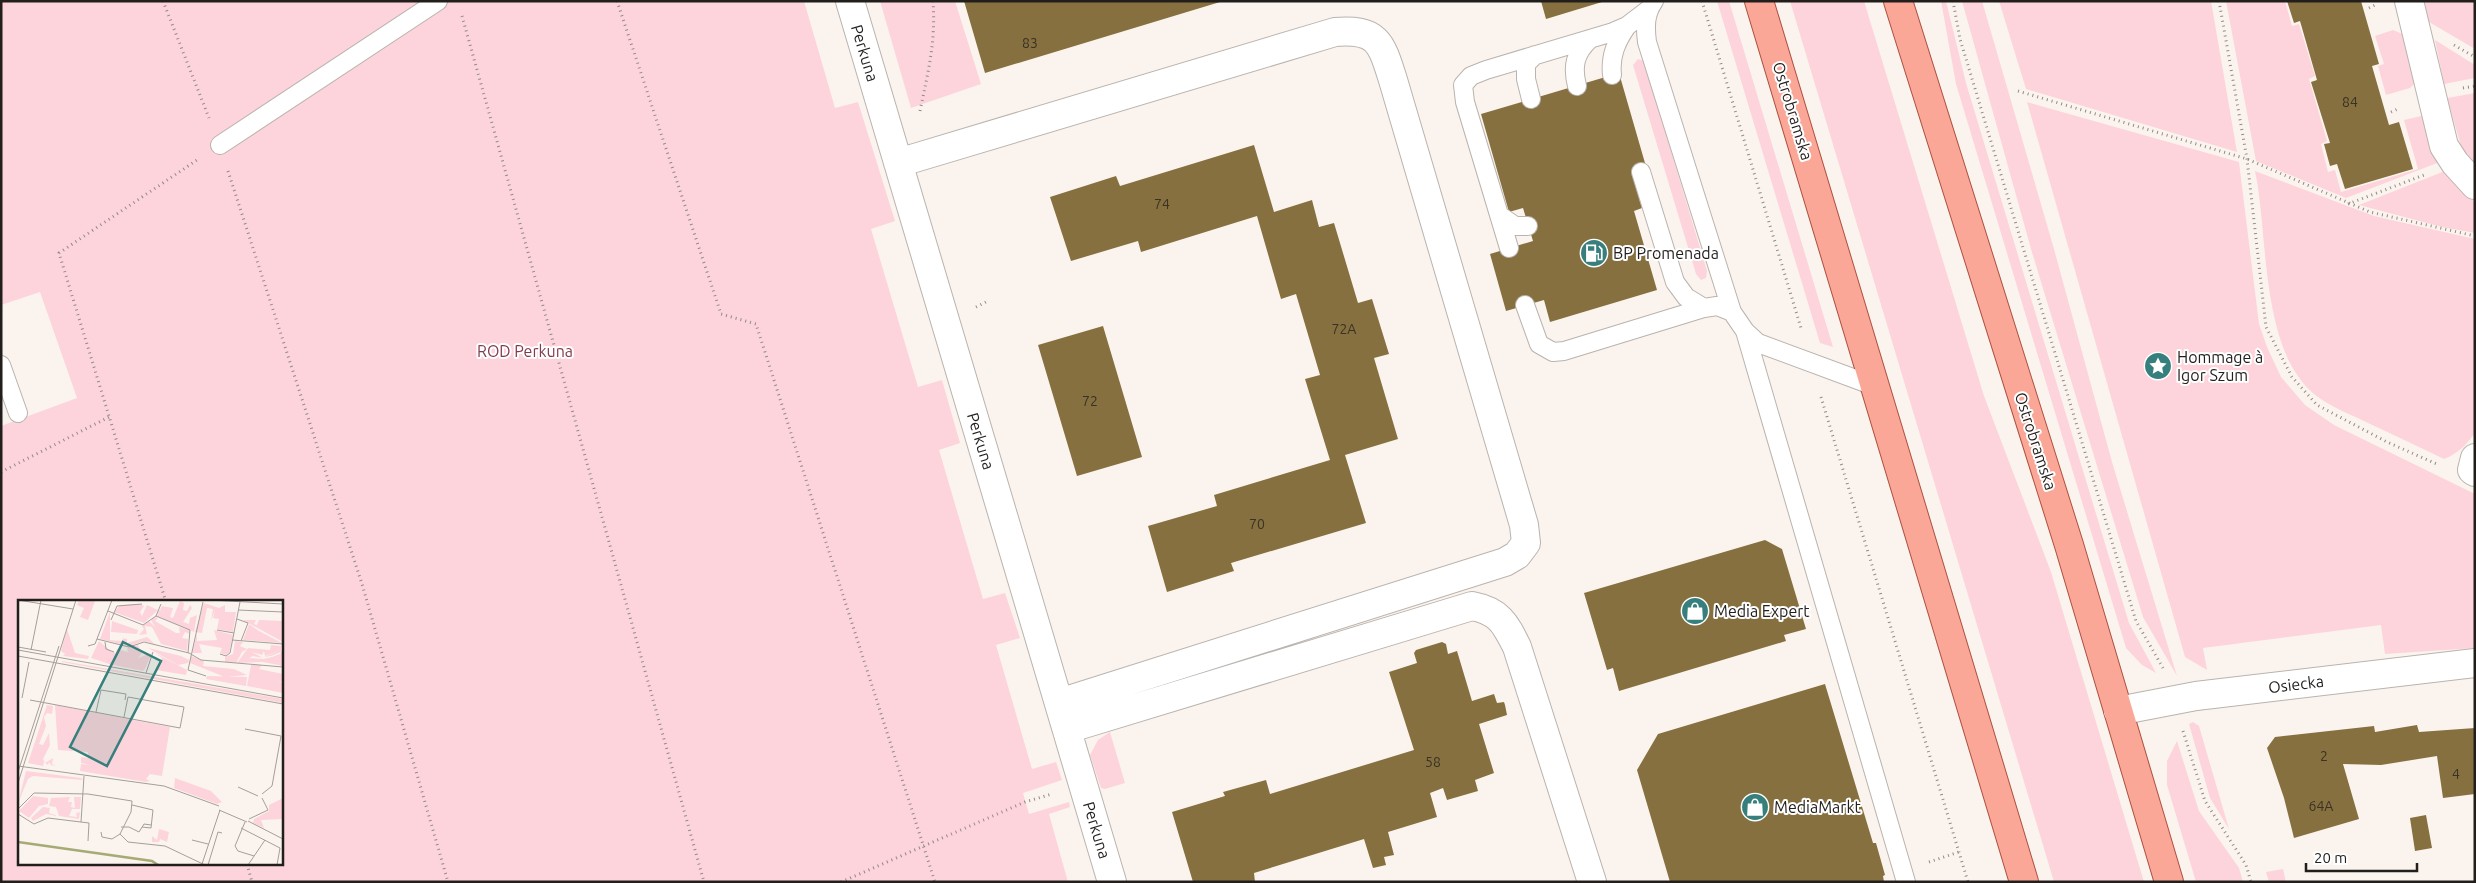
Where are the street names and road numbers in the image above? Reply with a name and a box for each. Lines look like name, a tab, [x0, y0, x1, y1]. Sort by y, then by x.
street label: Perkuna	[848, 22, 882, 84]
street label: Ostrobramska	[1770, 60, 1816, 162]
street label: Ostrobramska	[2012, 390, 2060, 492]
street label: Perkuna	[964, 410, 998, 472]
street label: Osiecka	[2267, 672, 2325, 696]
street label: Perkuna	[1080, 799, 1114, 861]

